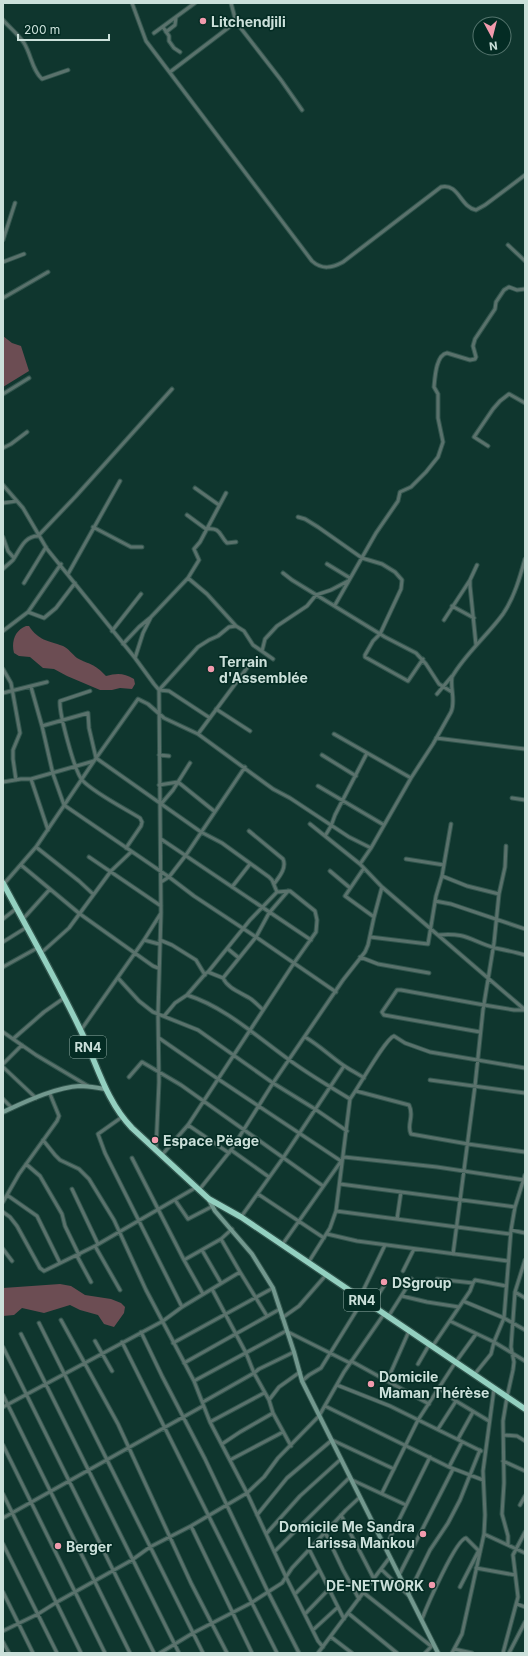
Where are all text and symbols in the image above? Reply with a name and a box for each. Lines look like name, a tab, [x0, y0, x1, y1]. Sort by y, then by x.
place label: Litchendjili	[211, 13, 286, 30]
scale bar	[18, 16, 109, 42]
marker: Litchendjili	[198, 16, 208, 26]
north arrow	[472, 16, 512, 56]
text: 200 m	[24, 22, 60, 37]
text: N	[488, 38, 498, 53]
place label: Terrain d'Assemblée	[219, 653, 308, 686]
marker: Terrain d'Assemblée	[206, 664, 216, 674]
road number: RN4	[70, 1036, 106, 1058]
place label: Espace Pëage	[163, 1132, 259, 1149]
marker: Espace Pëage	[150, 1135, 160, 1145]
place label: DSgroup	[392, 1274, 452, 1291]
marker: DSgroup	[379, 1277, 389, 1287]
road number: RN4	[344, 1289, 380, 1311]
place label: Domicile Maman Thérèse	[379, 1368, 489, 1401]
marker: Domicile Maman Thérèse	[366, 1379, 376, 1389]
place label: Domicile Me Sandra Larissa Mankou	[279, 1518, 415, 1551]
marker: Domicile Me Sandra Larissa Mankou	[418, 1529, 428, 1539]
place label: Berger	[66, 1538, 112, 1555]
marker: Berger	[53, 1541, 63, 1551]
place label: DE-NETWORK	[326, 1577, 424, 1594]
marker: DE-NETWORK	[427, 1580, 437, 1590]

